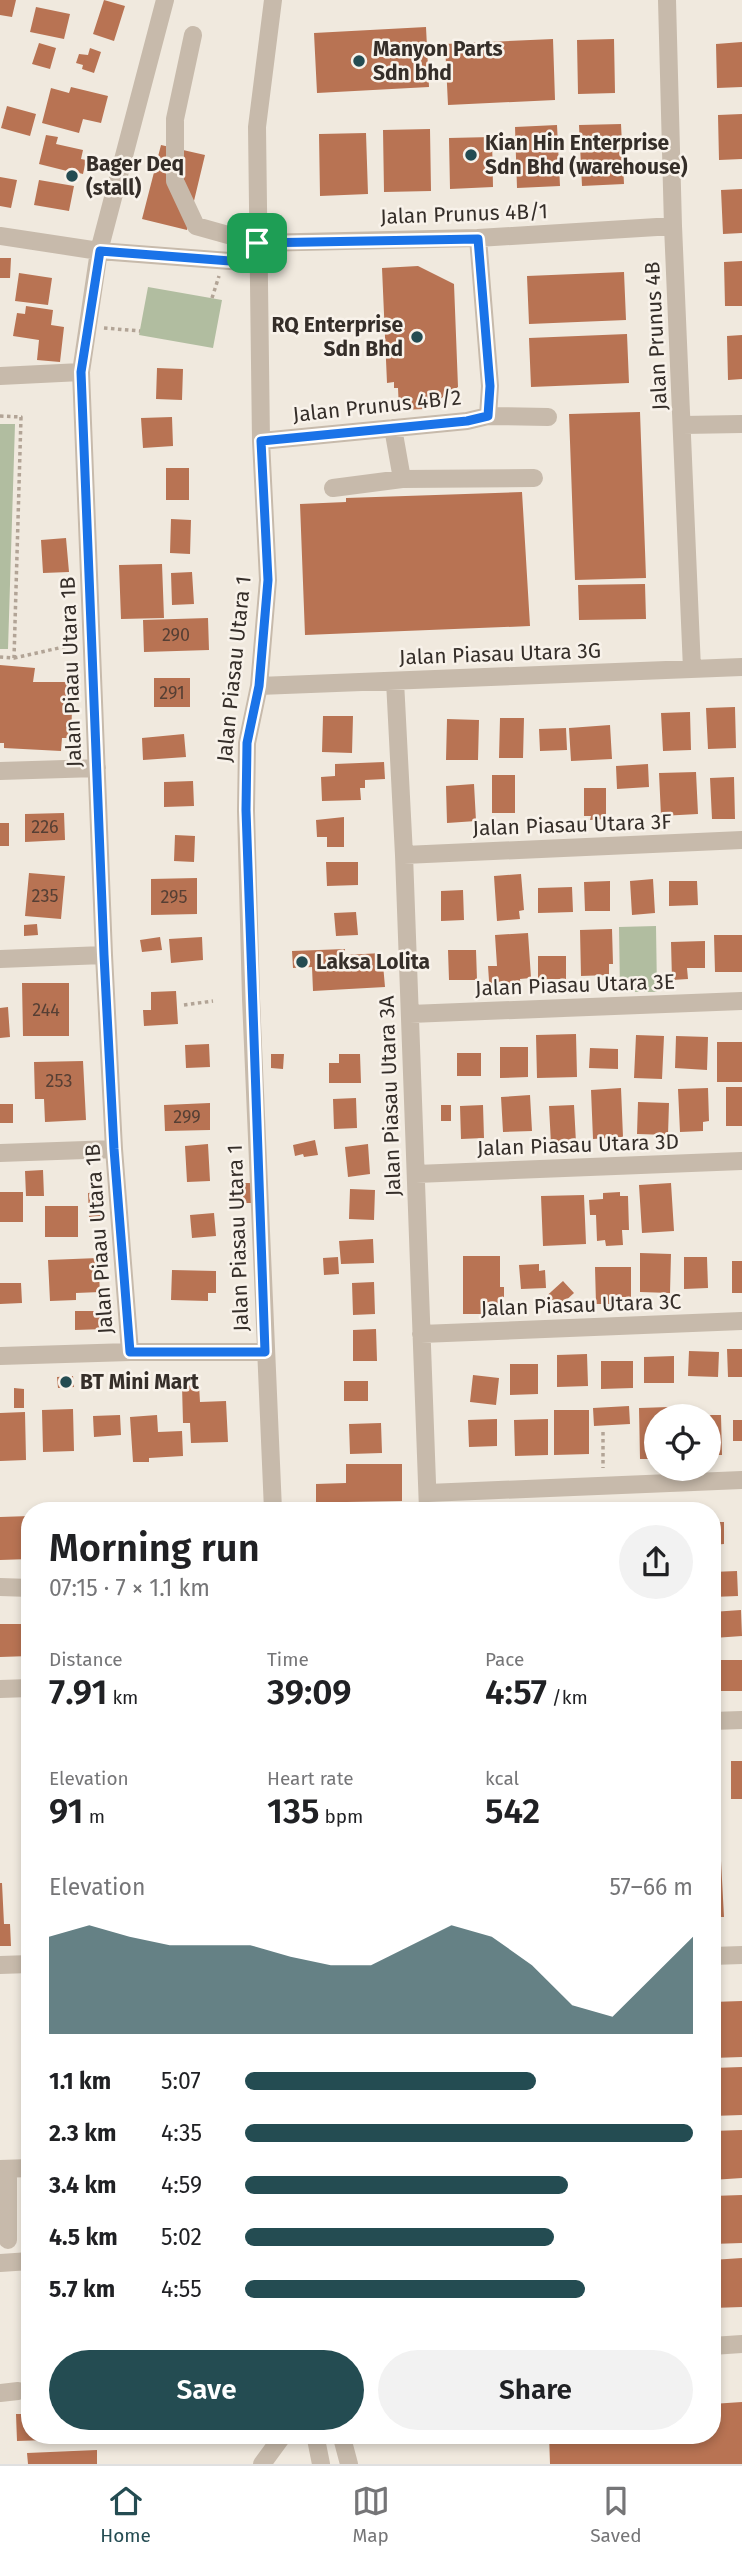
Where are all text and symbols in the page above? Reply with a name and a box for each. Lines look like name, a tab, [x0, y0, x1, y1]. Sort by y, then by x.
place label: Manyon Parts Sdn bhd	[373, 36, 503, 86]
marker: Manyon Parts Sdn bhd	[351, 53, 367, 69]
place label: Kian Hin Enterprise Sdn Bhd (warehouse)	[485, 130, 688, 180]
marker: Kian Hin Enterprise Sdn Bhd (warehouse)	[463, 147, 479, 163]
place label: Bager Deq (stall)	[86, 151, 184, 201]
marker: Bager Deq (stall)	[64, 168, 80, 184]
street label: Jalan Prunus 4B/1	[380, 198, 548, 230]
pin	[227, 213, 287, 273]
icon: arrive	[238, 224, 276, 262]
street label: Jalan Prunus 4B	[639, 261, 673, 411]
place label: RQ Enterprise Sdn Bhd	[272, 312, 403, 362]
marker: RQ Enterprise Sdn Bhd	[409, 329, 425, 345]
street label: Jalan Prunus 4B/2	[291, 384, 463, 428]
street label: Jalan Piasau Utara 1	[211, 574, 257, 764]
street label: Jalan Piaau Utara 1B	[55, 576, 87, 768]
house number: 290	[162, 624, 190, 646]
street label: Jalan Piasau Utara 3G	[399, 637, 601, 671]
house number: 291	[159, 682, 185, 704]
street label: Jalan Piasau Utara 3F	[472, 809, 672, 841]
house number: 226	[31, 816, 59, 838]
house number: 235	[32, 885, 58, 907]
house number: 295	[160, 886, 188, 908]
place label: Laksa Lolita	[316, 949, 430, 975]
marker: Laksa Lolita	[294, 954, 310, 970]
street label: Jalan Piasau Utara 3E	[475, 969, 675, 1001]
street label: Jalan Piasau Utara 3A	[374, 995, 406, 1197]
house number: 244	[32, 999, 60, 1021]
house number: 253	[46, 1070, 72, 1092]
house number: 299	[173, 1106, 201, 1128]
street label: Jalan Piasau Utara 3D	[476, 1128, 680, 1162]
street label: Jalan Piaau Utara 1B	[79, 1143, 119, 1335]
street label: Jalan Piasau Utara 1	[222, 1144, 254, 1332]
street label: Jalan Piasau Utara 3C	[480, 1289, 682, 1321]
place label: BT Mini Mart	[80, 1369, 200, 1395]
marker: BT Mini Mart	[58, 1374, 74, 1390]
map controls	[644, 1404, 721, 1481]
button: locate	[644, 1404, 721, 1481]
text: Morning run	[49, 1525, 260, 1571]
button: share	[619, 1525, 693, 1599]
text: 07:15 · 7 × 1.1 km	[49, 1574, 210, 1602]
text: Distance	[49, 1648, 123, 1671]
text: Time	[267, 1648, 309, 1671]
text: Pace	[485, 1648, 524, 1671]
text: 7.91	[49, 1671, 107, 1713]
text: 39:09	[267, 1671, 352, 1713]
text: 4:57	[485, 1671, 547, 1713]
text: km	[107, 1686, 138, 1709]
text: /km	[547, 1686, 588, 1709]
text: Elevation	[49, 1767, 129, 1790]
text: Heart rate	[267, 1767, 354, 1790]
text: kcal	[485, 1767, 519, 1790]
text: 91	[49, 1790, 84, 1832]
text: 135	[267, 1790, 319, 1832]
text: 542	[485, 1790, 540, 1832]
text: m	[84, 1805, 105, 1828]
text: bpm	[319, 1805, 363, 1828]
text: Elevation	[49, 1873, 145, 1901]
text: 57–66 m	[610, 1873, 693, 1901]
text: 1.1 km	[49, 2067, 111, 2095]
text: 5:07	[161, 2067, 201, 2095]
text: 2.3 km	[49, 2119, 116, 2147]
text: 4:35	[161, 2119, 202, 2147]
text: 3.4 km	[49, 2171, 117, 2199]
text: 4:59	[161, 2171, 202, 2199]
text: 4.5 km	[49, 2223, 118, 2251]
text: 5:02	[161, 2223, 202, 2251]
text: 5.7 km	[49, 2275, 115, 2303]
text: 4:55	[161, 2275, 202, 2303]
button: Save	[49, 2350, 364, 2430]
button: Share	[378, 2350, 693, 2430]
tab: Home	[100, 2482, 151, 2547]
tab: Map	[352, 2482, 390, 2547]
tab: Saved	[590, 2482, 642, 2547]

